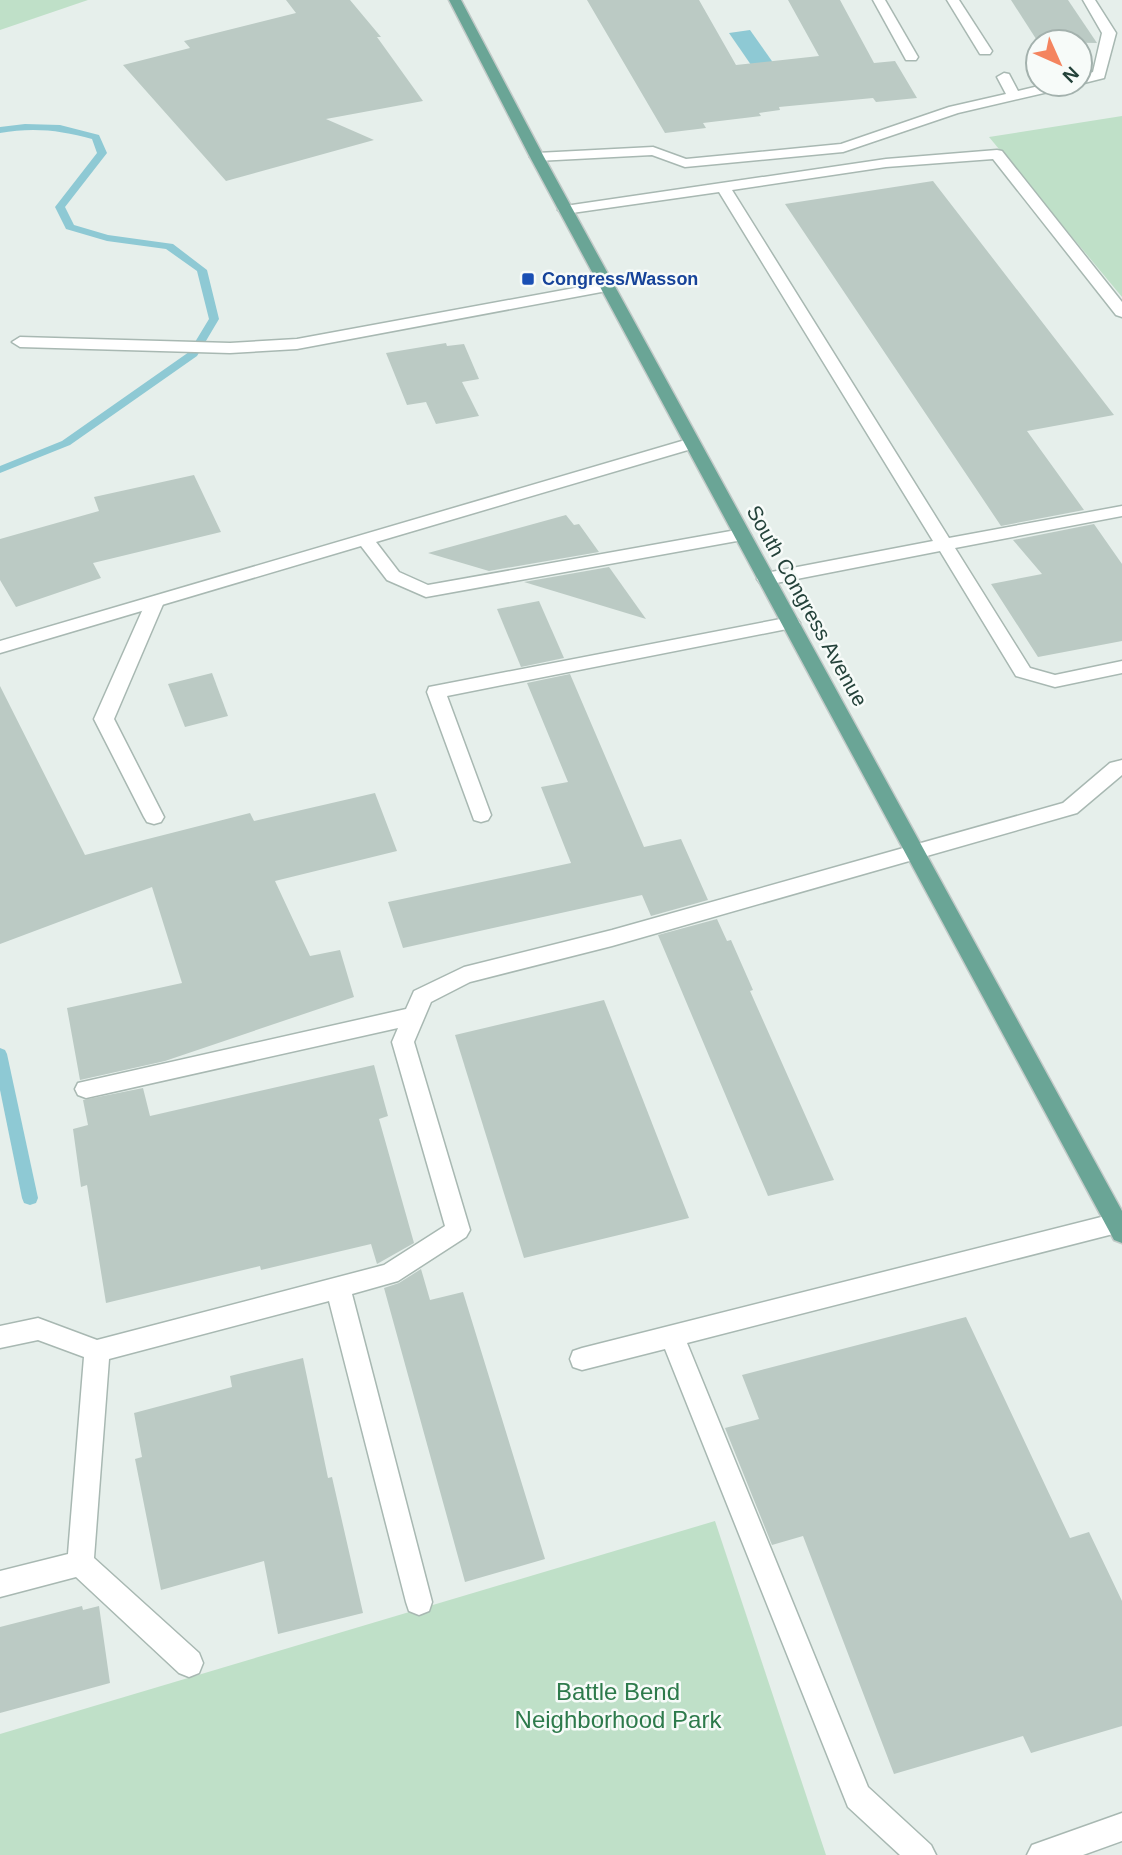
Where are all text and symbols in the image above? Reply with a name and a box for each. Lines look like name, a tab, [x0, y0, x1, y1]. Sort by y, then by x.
north arrow	[1024, 28, 1094, 98]
text: N	[1058, 62, 1083, 87]
place label: Congress/Wasson	[542, 269, 698, 289]
marker: Congress/Wasson	[520, 271, 536, 287]
street label: South Congress Avenue	[743, 501, 872, 710]
park label: Battle Bend Neighborhood Park	[515, 1678, 722, 1733]

